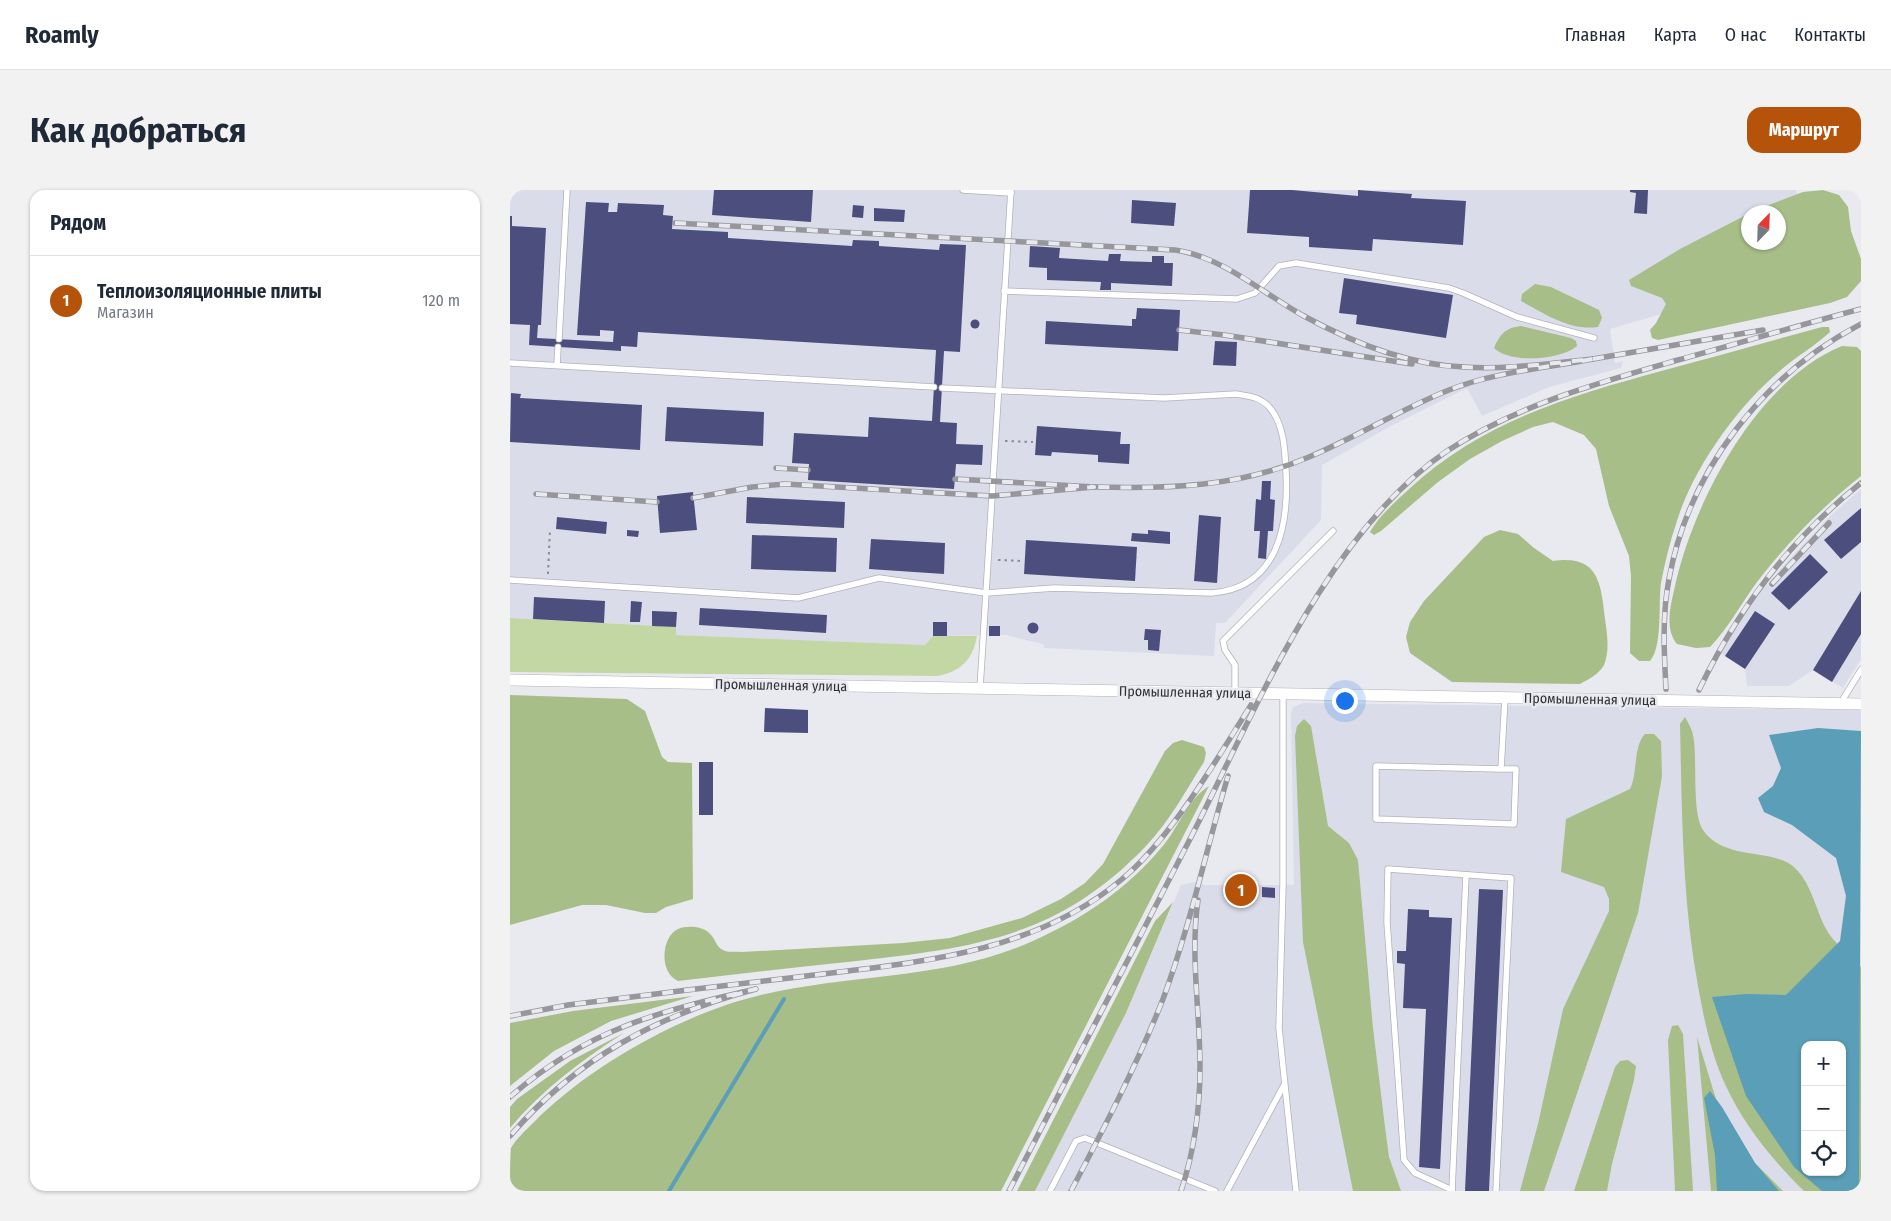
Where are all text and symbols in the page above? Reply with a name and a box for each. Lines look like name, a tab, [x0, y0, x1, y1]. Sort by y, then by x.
text: Roamly	[25, 21, 99, 49]
text: Главная	[1565, 24, 1626, 46]
text: Карта	[1654, 24, 1697, 46]
text: О нас	[1725, 24, 1766, 46]
text: Контакты	[1794, 24, 1866, 46]
button: Маршрут	[1747, 107, 1861, 153]
text: Как добраться	[30, 109, 247, 151]
north arrow	[1741, 205, 1786, 250]
text: Рядом	[50, 210, 106, 236]
text: Теплоизоляционные плиты	[97, 280, 322, 303]
text: 1	[63, 291, 69, 310]
text: 120 m	[422, 291, 460, 310]
text: Магазин	[97, 303, 154, 322]
street label: Промышленная улица	[715, 676, 847, 695]
street label: Промышленная улица	[1119, 683, 1251, 702]
your location	[1332, 688, 1358, 714]
street label: Промышленная улица	[1524, 690, 1656, 709]
pin: 1	[1225, 871, 1257, 909]
map controls	[1801, 1041, 1846, 1176]
button: +	[1801, 1041, 1846, 1086]
button: −	[1801, 1086, 1846, 1131]
button: locate	[1801, 1131, 1846, 1176]

